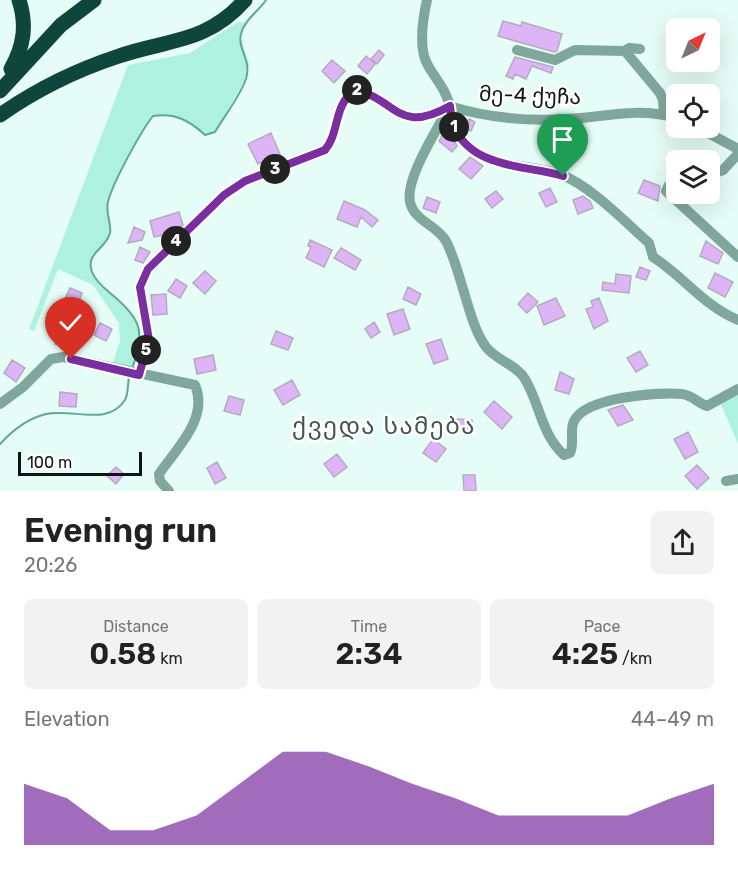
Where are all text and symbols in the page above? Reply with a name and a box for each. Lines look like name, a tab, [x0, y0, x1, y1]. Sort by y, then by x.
north arrow	[666, 18, 720, 72]
map controls	[666, 18, 720, 204]
pin: 2	[342, 75, 372, 105]
text: 2	[352, 80, 362, 99]
street label: მე-4 ქუჩა	[479, 81, 581, 109]
button: locate	[666, 84, 720, 138]
pin: 1	[439, 112, 469, 142]
pin	[537, 114, 588, 176]
text: 1	[450, 117, 458, 136]
icon: arrive	[546, 123, 579, 156]
button: layers	[666, 150, 720, 204]
pin: 3	[260, 154, 290, 184]
text: 3	[270, 159, 280, 178]
pin: 4	[161, 226, 191, 256]
text: 4	[171, 231, 181, 250]
pin	[45, 297, 96, 359]
icon: check	[54, 306, 87, 339]
pin: 5	[131, 335, 161, 365]
text: 5	[141, 340, 151, 359]
district label: ქვედა სამება	[292, 412, 476, 440]
scale bar	[18, 449, 142, 477]
text: 100 m	[27, 453, 72, 472]
text: Evening run	[24, 511, 217, 550]
button: share	[651, 511, 714, 574]
text: 20:26	[24, 553, 77, 577]
text: Distance	[103, 617, 169, 636]
text: Time	[351, 617, 387, 636]
text: Pace	[584, 617, 620, 636]
text: 0.58	[89, 636, 156, 672]
text: 2:34	[336, 636, 402, 672]
text: 4:25	[552, 636, 618, 672]
text: km	[156, 649, 183, 668]
text: /km	[618, 649, 652, 668]
text: Elevation	[24, 707, 110, 731]
text: 44–49 m	[631, 707, 714, 731]

